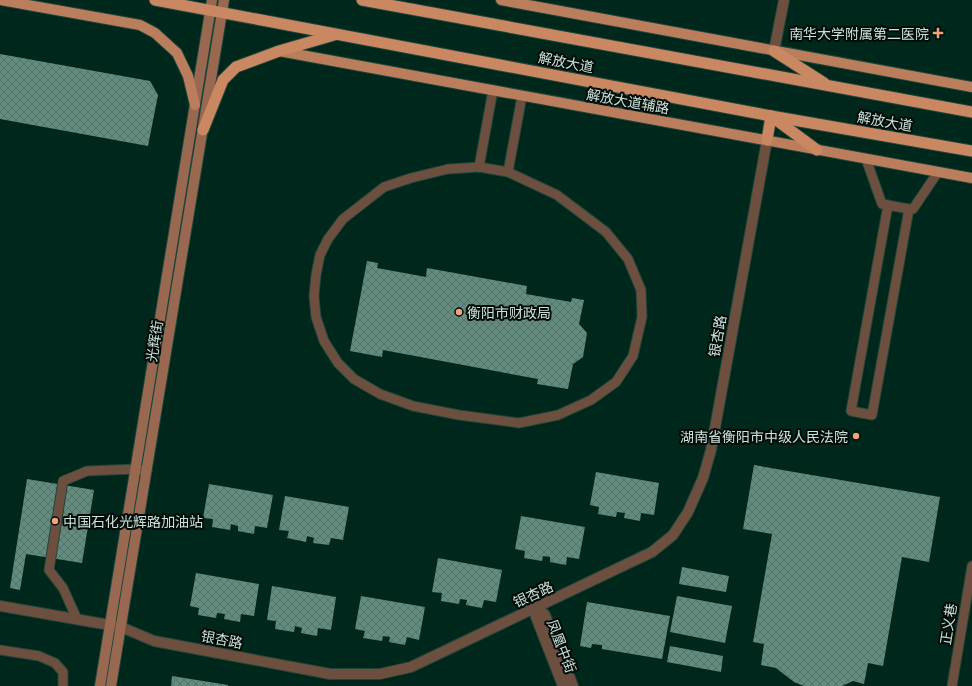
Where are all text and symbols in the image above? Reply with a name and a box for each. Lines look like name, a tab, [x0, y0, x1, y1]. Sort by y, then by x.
place label: 南华大学附属第二医院	[789, 25, 929, 42]
marker: 南华大学附属第二医院	[932, 27, 944, 39]
street label: 解放大道	[537, 48, 595, 76]
street label: 解放大道辅路	[585, 85, 671, 117]
street label: 解放大道	[856, 108, 914, 134]
place label: 衡阳市财政局	[467, 304, 551, 321]
marker: 衡阳市财政局	[454, 307, 464, 317]
street label: 银杏路	[705, 314, 729, 358]
street label: 光辉街	[142, 319, 166, 363]
place label: 湖南省衡阳市中级人民法院	[680, 428, 848, 445]
marker: 湖南省衡阳市中级人民法院	[851, 431, 861, 441]
place label: 中国石化光辉路加油站	[63, 513, 203, 530]
marker: 中国石化光辉路加油站	[50, 516, 60, 526]
street label: 银杏路	[510, 577, 556, 611]
street label: 正义巷	[936, 602, 960, 646]
street label: 凤凰中街	[544, 617, 580, 675]
street label: 银杏路	[200, 627, 244, 651]

